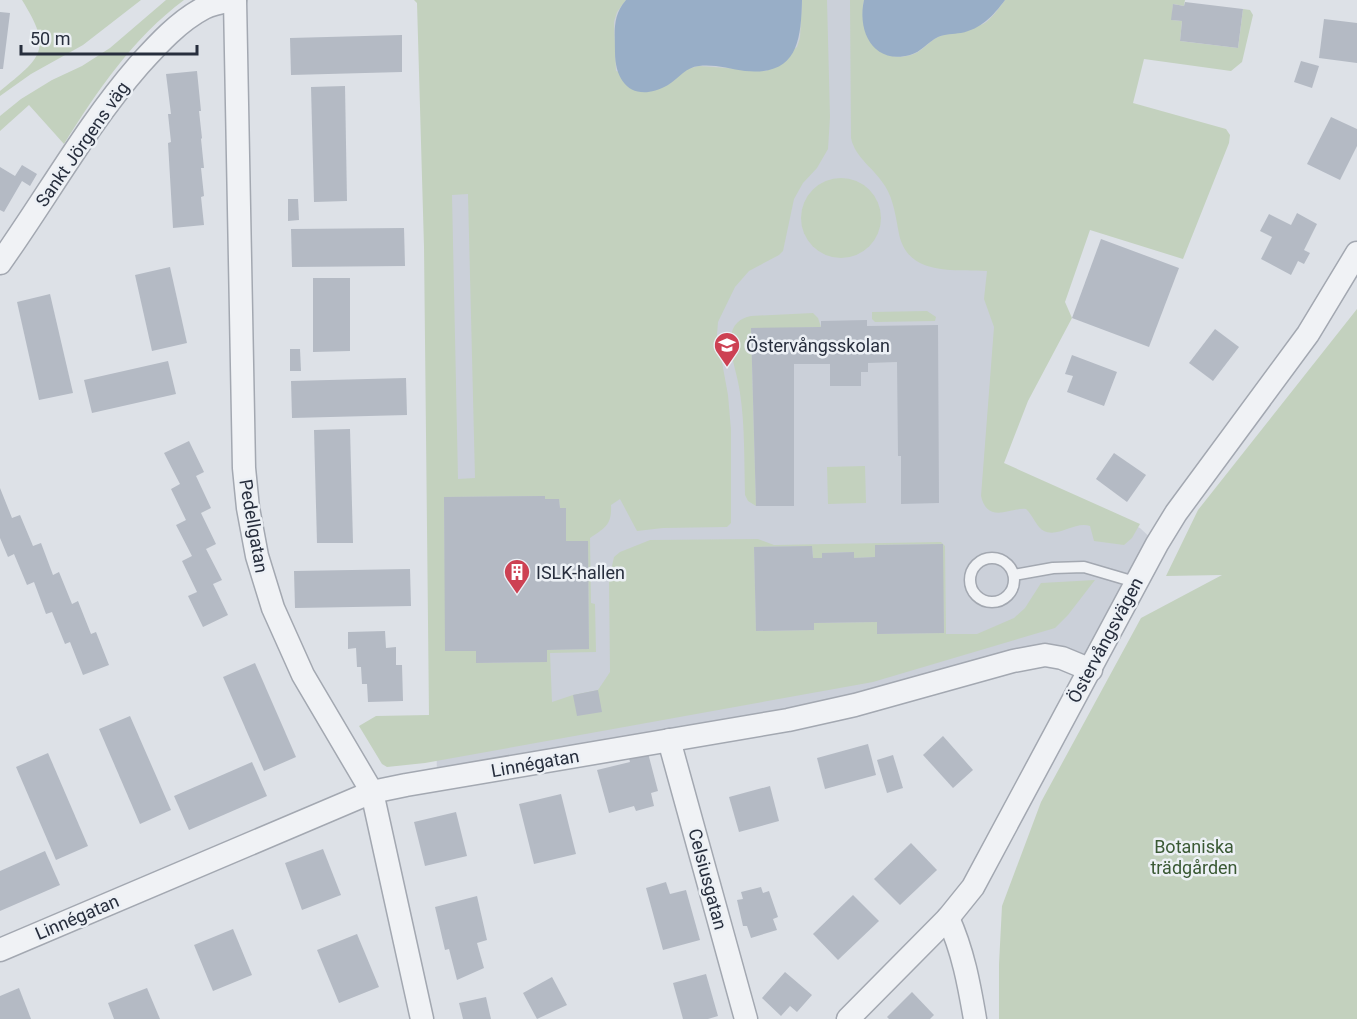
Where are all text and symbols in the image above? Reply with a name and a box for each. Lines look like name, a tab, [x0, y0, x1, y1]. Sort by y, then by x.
scale bar	[21, 18, 196, 56]
text: 50 m	[30, 28, 70, 49]
street label: Sankt Jörgens väg	[31, 77, 133, 211]
school or university icon: Östervångsskolan	[712, 330, 742, 368]
place label: Östervångsskolan	[746, 335, 890, 356]
street label: Pedellgatan	[235, 478, 273, 574]
building icon: ISLK-hallen	[502, 557, 532, 595]
place label: ISLK-hallen	[536, 562, 625, 583]
street label: Östervångsvägen	[1063, 574, 1147, 706]
street label: Linnégatan	[489, 745, 581, 781]
street label: Celsiusgatan	[684, 826, 732, 932]
park label: Botaniska trädgården	[1150, 836, 1238, 878]
street label: Linnégatan	[32, 890, 122, 944]

